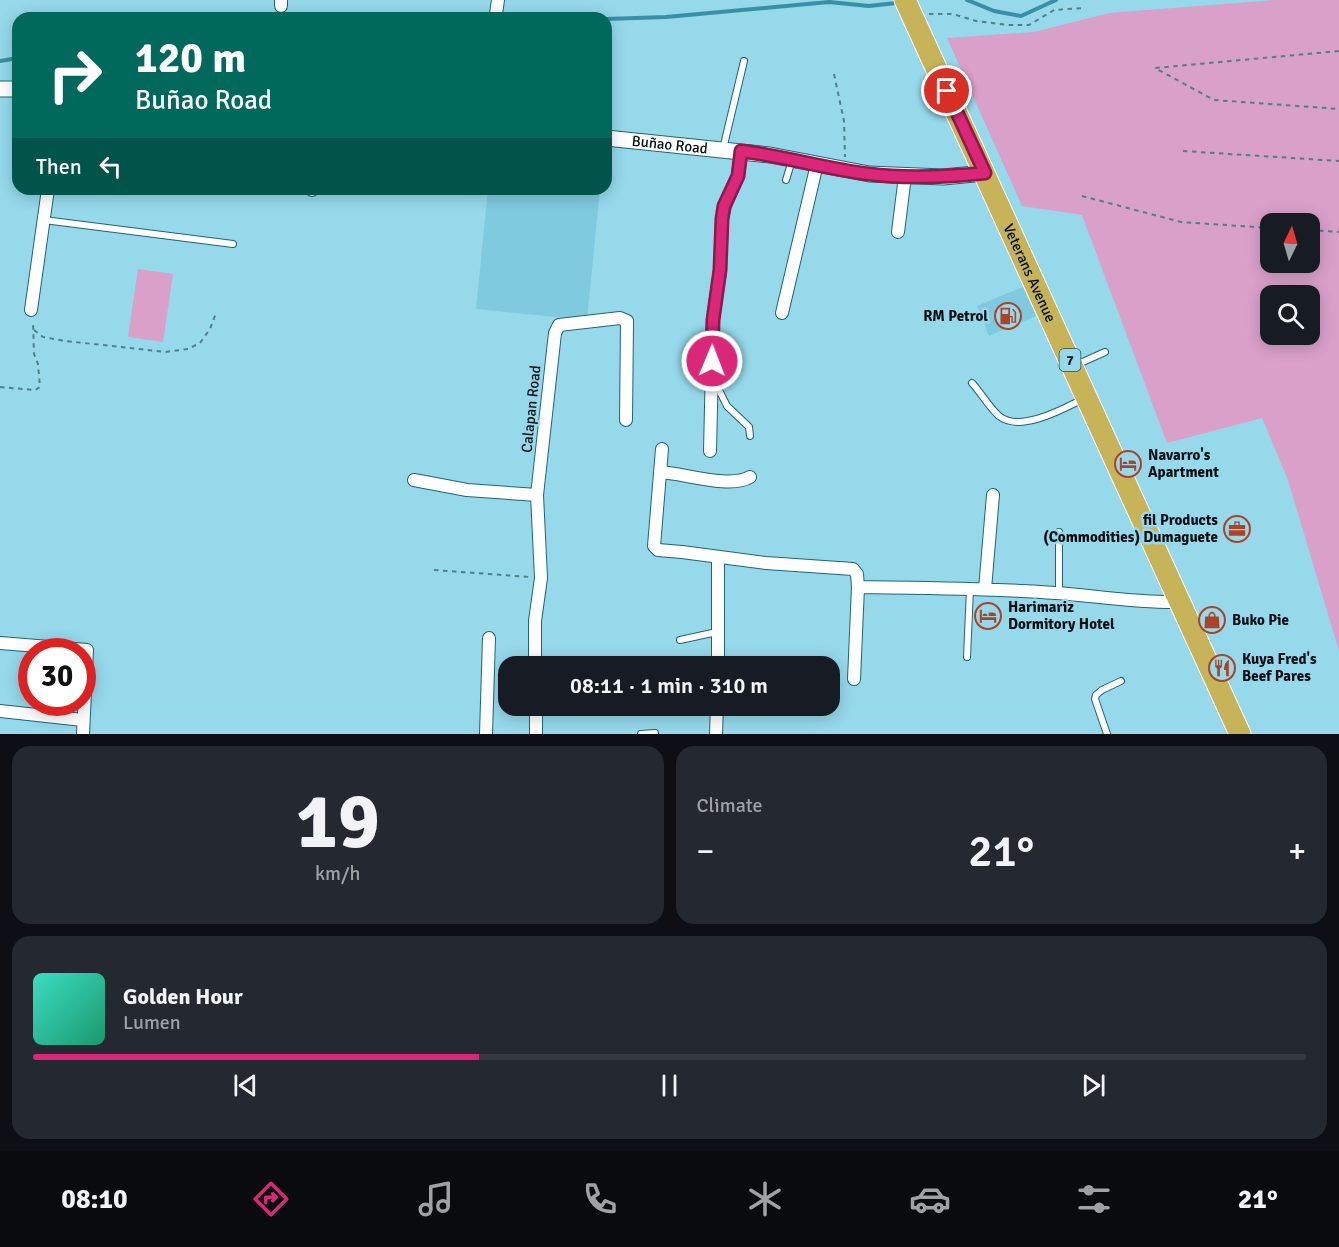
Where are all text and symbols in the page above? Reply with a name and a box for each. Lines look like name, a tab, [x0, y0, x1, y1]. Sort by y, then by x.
text: 120 m	[135, 33, 246, 84]
icon: right	[36, 36, 114, 114]
pin	[921, 65, 972, 116]
icon: arrive	[930, 74, 963, 107]
text: Buñao Road	[135, 84, 272, 117]
street label: Buñao Road	[631, 132, 709, 157]
icon: left	[94, 150, 127, 183]
text: Then	[36, 153, 82, 180]
north arrow	[1260, 213, 1320, 273]
map controls	[1260, 213, 1320, 345]
street label: Veterans Avenue	[999, 221, 1060, 325]
button: search	[1260, 285, 1320, 345]
fuel station icon: RM Petrol	[993, 301, 1023, 331]
place label: RM Petrol	[923, 307, 988, 325]
position arrow	[680, 329, 744, 393]
road number: 7	[1060, 349, 1080, 371]
street label: Calapan Road	[517, 364, 545, 454]
place label: Navarro's Apartment	[1148, 446, 1219, 481]
hotel icon: Navarro's Apartment	[1113, 449, 1143, 479]
place label: fil Products (Commodities) Dumaguete	[1043, 511, 1218, 546]
office icon: fil Products (Commodities) Dumaguete	[1222, 514, 1252, 544]
place label: Harimariz Dormitory Hotel	[1008, 598, 1115, 633]
hotel icon: Harimariz Dormitory Hotel	[973, 601, 1003, 631]
shop icon: Buko Pie	[1197, 605, 1227, 635]
place label: Buko Pie	[1232, 611, 1289, 629]
speed limit sign: 30	[18, 638, 96, 716]
place label: Kuya Fred's Beef Pares	[1242, 650, 1317, 685]
restaurant icon: Kuya Fred's Beef Pares	[1207, 653, 1237, 683]
text: 08:11 · 1 min · 310 m	[570, 672, 768, 699]
text: 19	[296, 774, 380, 870]
text: Climate	[697, 793, 762, 818]
text: 21°	[968, 824, 1034, 879]
text: −	[697, 831, 714, 872]
text: +	[1288, 831, 1306, 872]
text: km/h	[315, 861, 360, 886]
text: Golden Hour	[123, 983, 243, 1010]
text: Lumen	[123, 1010, 181, 1035]
icon: previous	[229, 1069, 262, 1102]
icon: pause	[653, 1069, 686, 1102]
icon: next	[1077, 1069, 1110, 1102]
icon: directions	[250, 1178, 292, 1220]
icon: music	[415, 1178, 457, 1220]
icon: phone	[579, 1178, 621, 1220]
icon: climate	[744, 1178, 786, 1220]
icon: car	[909, 1178, 951, 1220]
icon: filters	[1073, 1178, 1115, 1220]
text: 08:10	[61, 1183, 128, 1216]
text: 21°	[1238, 1183, 1278, 1216]

